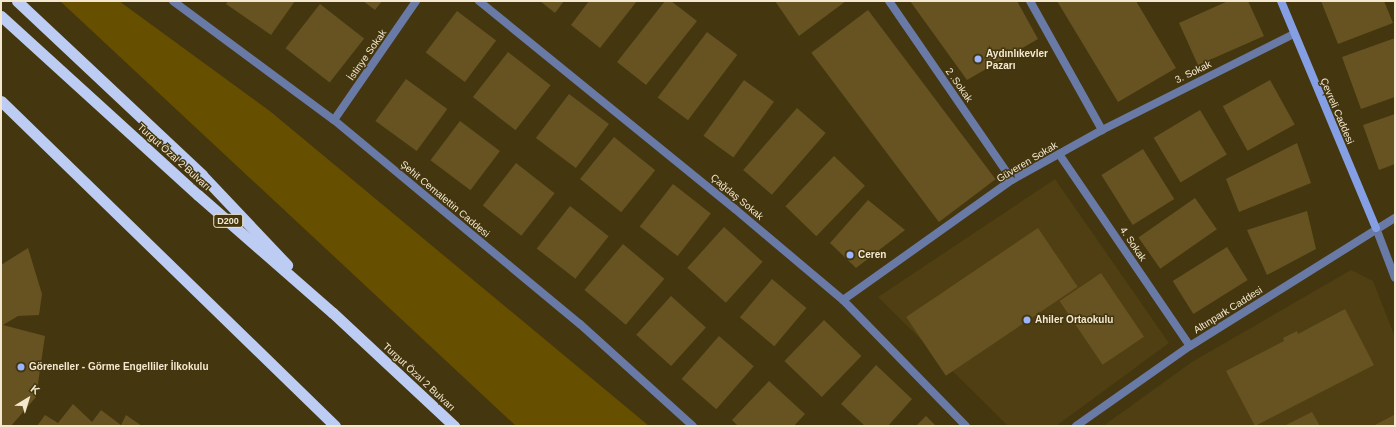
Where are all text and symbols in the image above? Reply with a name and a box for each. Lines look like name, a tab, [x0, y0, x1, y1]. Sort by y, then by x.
street label: İstinye Sokak	[345, 27, 389, 83]
place label: Aydınlıkevler Pazarı	[986, 47, 1048, 70]
marker: Aydınlıkevler Pazarı	[973, 54, 983, 64]
street label: 3. Sokak	[1173, 58, 1213, 86]
street label: 2 .Sokak	[943, 66, 975, 104]
street label: Çevreli Caddesi	[1318, 76, 1356, 146]
street label: Turgut Özal 2 Bulvarı	[135, 121, 213, 193]
street label: Güveren Sokak	[994, 139, 1060, 185]
street label: Şehit Cemalettin Caddesi	[398, 158, 492, 240]
street label: Çağdaş Sokak	[708, 172, 766, 222]
road number: D200	[213, 214, 243, 228]
street label: 4. Sokak	[1117, 225, 1149, 263]
place label: Ceren	[858, 249, 886, 261]
marker: Ceren	[845, 250, 855, 260]
street label: Altınpark Caddesi	[1191, 284, 1265, 336]
place label: Ahiler Ortaokulu	[1035, 314, 1113, 326]
marker: Ahiler Ortaokulu	[1022, 315, 1032, 325]
street label: Turgut Özal 2 Bulvarı	[380, 341, 458, 413]
place label: Göreneller - Görme Engelliler İlkokulu	[29, 361, 208, 373]
marker: Göreneller - Görme Engelliler İlkokulu	[16, 362, 26, 372]
north arrow	[8, 379, 48, 419]
text: K	[29, 382, 42, 397]

